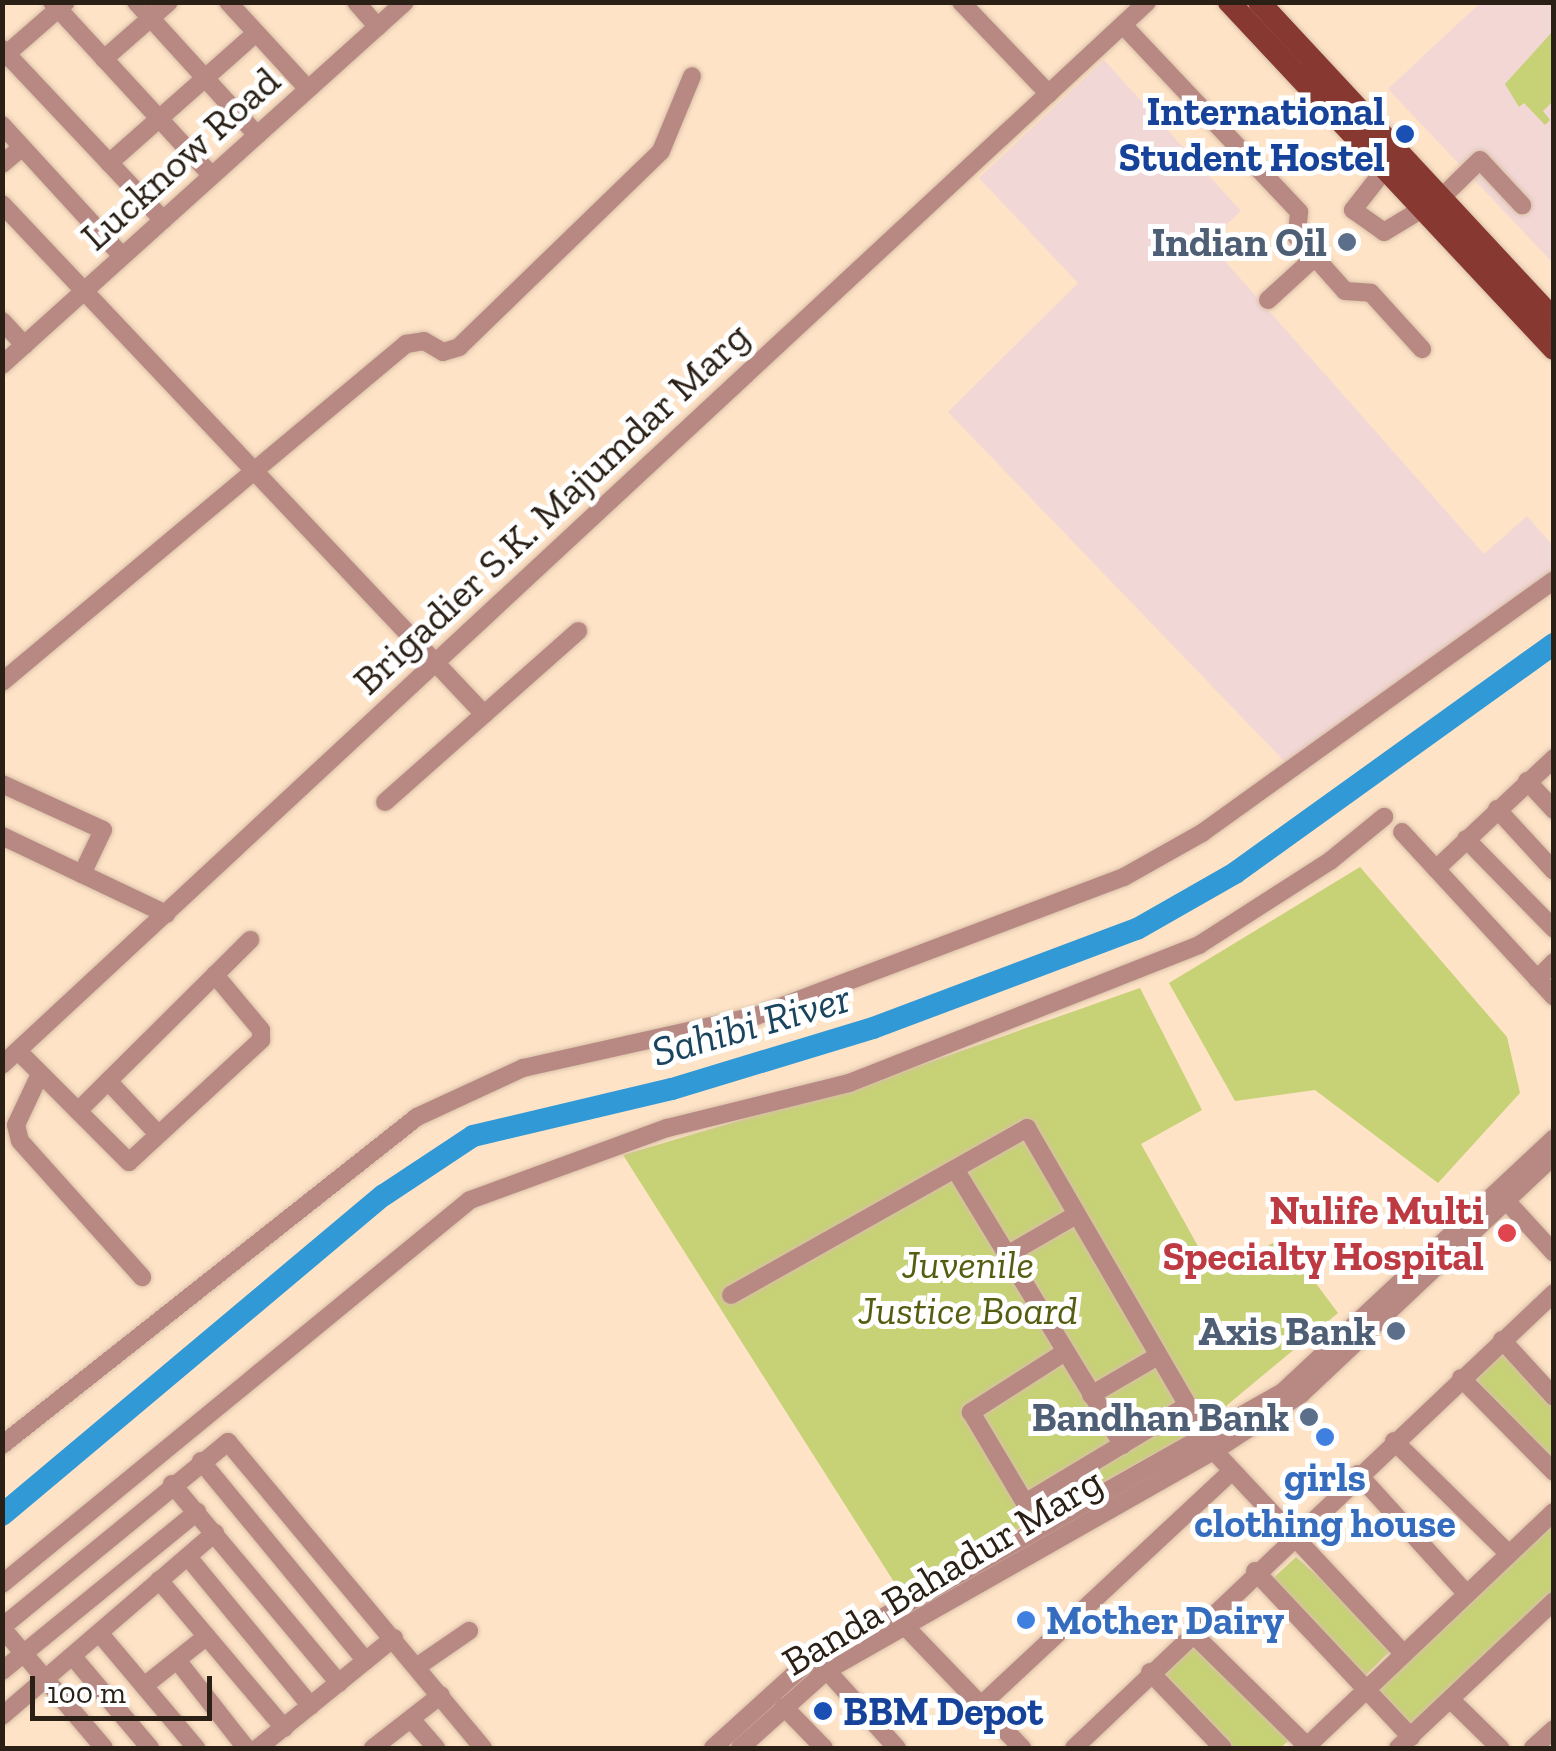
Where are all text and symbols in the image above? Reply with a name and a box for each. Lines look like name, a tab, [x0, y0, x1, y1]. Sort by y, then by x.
street label: Lucknow Road	[70, 56, 290, 260]
place label: International Student Hostel	[1119, 87, 1385, 181]
marker: International Student Hostel	[1394, 123, 1416, 145]
place label: Indian Oil	[1151, 218, 1327, 266]
marker: Indian Oil	[1336, 231, 1358, 253]
street label: Brigadier S.K. Majumdar Marg	[343, 311, 759, 705]
water label: Sahibi River	[646, 973, 856, 1077]
place label: Nulife Multi Specialty Hospital	[1161, 1186, 1484, 1280]
marker: Nulife Multi Specialty Hospital	[1494, 1220, 1520, 1246]
park label: Juvenile Justice Board	[858, 1240, 1078, 1334]
place label: Axis Bank	[1198, 1307, 1376, 1355]
marker: Axis Bank	[1385, 1320, 1407, 1342]
place label: Bandhan Bank	[1032, 1393, 1289, 1441]
marker: Bandhan Bank	[1298, 1406, 1320, 1428]
marker: girls clothing house	[1314, 1426, 1336, 1448]
place label: girls clothing house	[1194, 1453, 1456, 1547]
street label: Banda Bahadur Marg	[773, 1456, 1111, 1686]
place label: Mother Dairy	[1046, 1596, 1285, 1644]
marker: Mother Dairy	[1015, 1609, 1037, 1631]
scale bar	[35, 1656, 218, 1718]
text: 100 m	[47, 1675, 126, 1711]
place label: BBM Depot	[843, 1687, 1043, 1735]
marker: BBM Depot	[812, 1700, 834, 1722]

